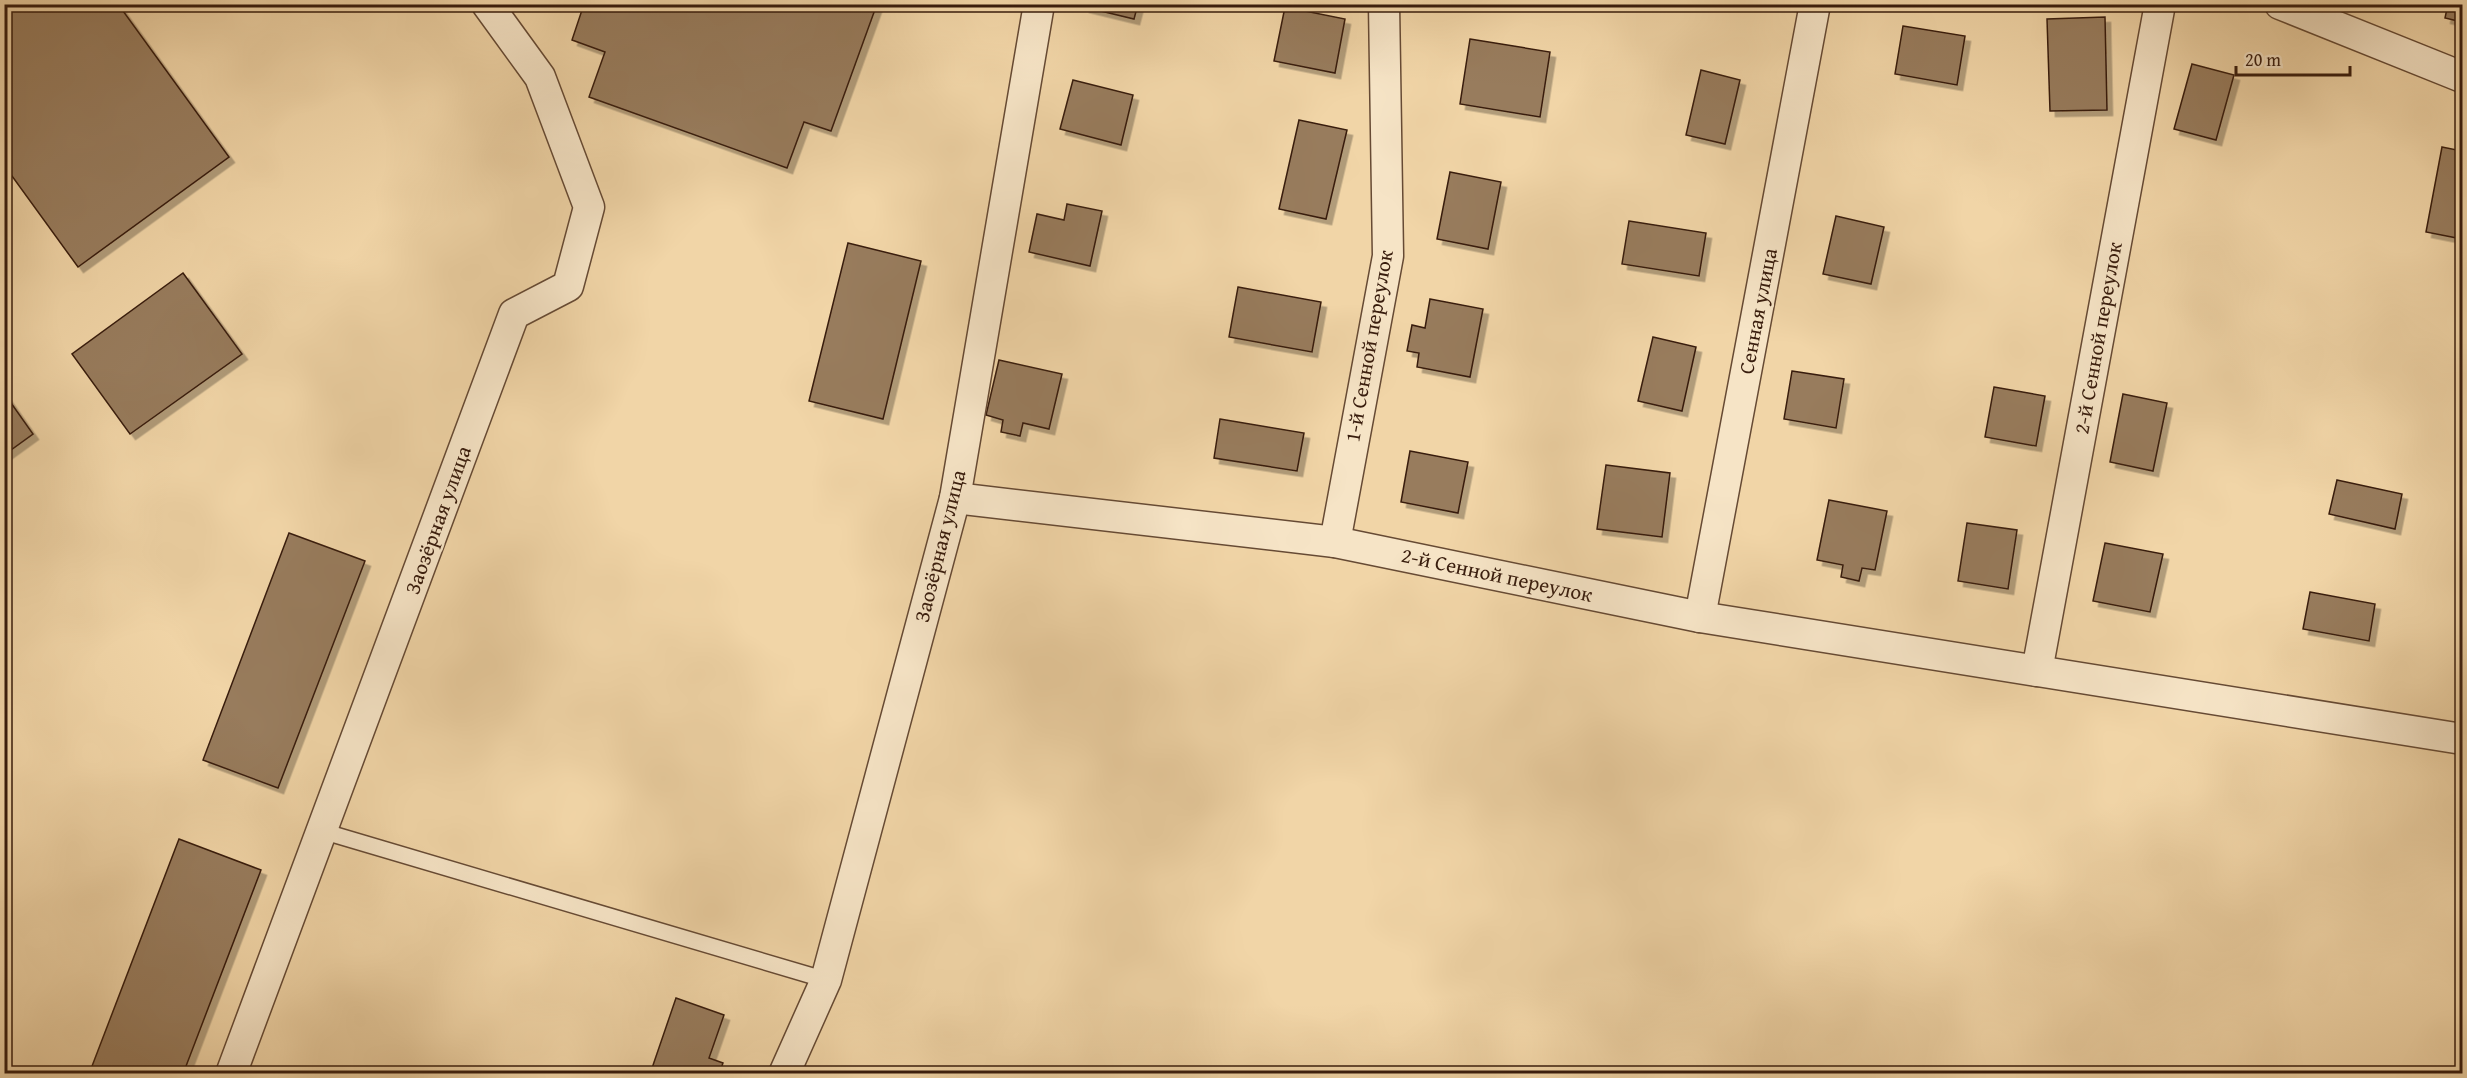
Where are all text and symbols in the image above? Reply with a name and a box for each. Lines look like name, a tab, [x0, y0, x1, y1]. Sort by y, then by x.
scale bar	[2236, 39, 2350, 77]
text: 20 m	[2245, 46, 2281, 73]
street label: 2-й Сенной переулок	[2065, 239, 2130, 436]
street label: Сенная улица	[1730, 245, 1785, 376]
street label: 1-й Сенной переулок	[1336, 247, 1401, 444]
street label: Заозёрная улица	[396, 441, 479, 598]
street label: Заозёрная улица	[906, 466, 973, 625]
street label: 2-й Сенной переулок	[1399, 539, 1596, 610]

